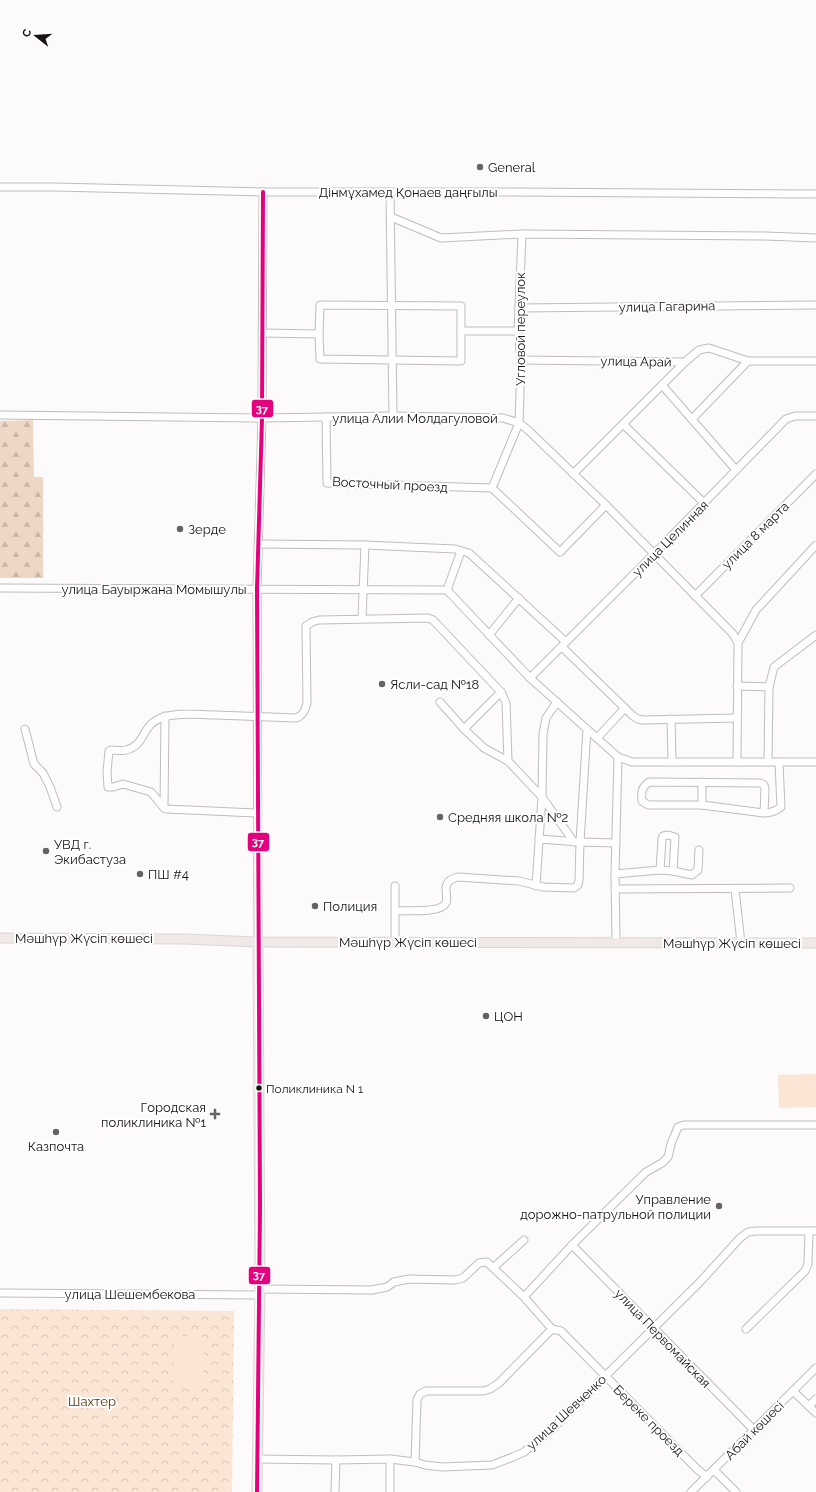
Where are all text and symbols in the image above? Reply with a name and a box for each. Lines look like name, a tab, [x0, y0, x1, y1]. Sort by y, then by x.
north arrow	[16, 16, 56, 56]
text: С	[20, 27, 34, 39]
place label: General	[488, 160, 536, 175]
marker: General	[475, 162, 485, 172]
street label: Дінмұхамед Қонаев даңғылы	[318, 185, 498, 200]
street label: Угловой переулок	[513, 272, 528, 386]
street label: улица Гагарина	[619, 298, 715, 315]
street label: улица Арай	[600, 353, 672, 370]
line badge: 37	[251, 399, 274, 418]
text: 37	[256, 403, 269, 416]
street label: улица Алии Молдагуловой	[332, 411, 498, 426]
street label: Восточный проезд	[332, 474, 449, 495]
street label: улица Целинная	[629, 497, 711, 579]
street label: улица 8 марта	[719, 499, 792, 572]
place label: Зерде	[188, 522, 226, 537]
marker: Зерде	[175, 524, 185, 534]
street label: улица Бауыржана Момышулы	[61, 582, 247, 597]
place label: Ясли-сад №18	[390, 677, 479, 692]
marker: Ясли-сад №18	[377, 679, 387, 689]
place label: Средняя школа №2	[448, 810, 569, 825]
marker: Средняя школа №2	[435, 812, 445, 822]
line badge: 37	[247, 832, 270, 852]
text: 37	[252, 836, 265, 849]
place label: УВД г. Экибастуза	[54, 837, 126, 867]
marker: УВД г. Экибастуза	[41, 846, 51, 856]
place label: ПШ #4	[148, 867, 189, 882]
marker: ПШ #4	[135, 869, 145, 879]
place label: Полиция	[323, 899, 377, 914]
marker: Полиция	[310, 901, 320, 911]
street label: Мәшһүр Жүсіп көшесі	[15, 931, 153, 946]
street label: Мәшһүр Жүсіп көшесі	[339, 935, 477, 950]
street label: Мәшһүр Жүсіп көшесі	[663, 936, 801, 951]
place label: ЦОН	[494, 1009, 523, 1024]
marker: ЦОН	[481, 1011, 491, 1021]
place label: Поликлиника N 1	[266, 1082, 363, 1096]
marker: Поликлиника N 1	[254, 1083, 264, 1093]
place label: Городская поликлиника №1	[101, 1100, 206, 1130]
marker: Городская поликлиника №1	[209, 1108, 221, 1120]
marker: Казпочта	[51, 1127, 61, 1137]
place label: Казпочта	[28, 1139, 84, 1154]
place label: Управление дорожно-патрульной полиции	[520, 1192, 711, 1222]
marker: Управление дорожно-патрульной полиции	[714, 1201, 724, 1211]
line badge: 37	[248, 1266, 271, 1285]
text: 37	[253, 1269, 266, 1282]
street label: улица Первомайская	[612, 1286, 714, 1391]
street label: улица Шешембекова	[65, 1287, 195, 1302]
street label: улица Шевченко	[524, 1372, 609, 1453]
street label: Береке проезд	[610, 1382, 687, 1459]
park label: Шахтер	[68, 1394, 116, 1409]
street label: Абай көшесі	[722, 1398, 787, 1463]

